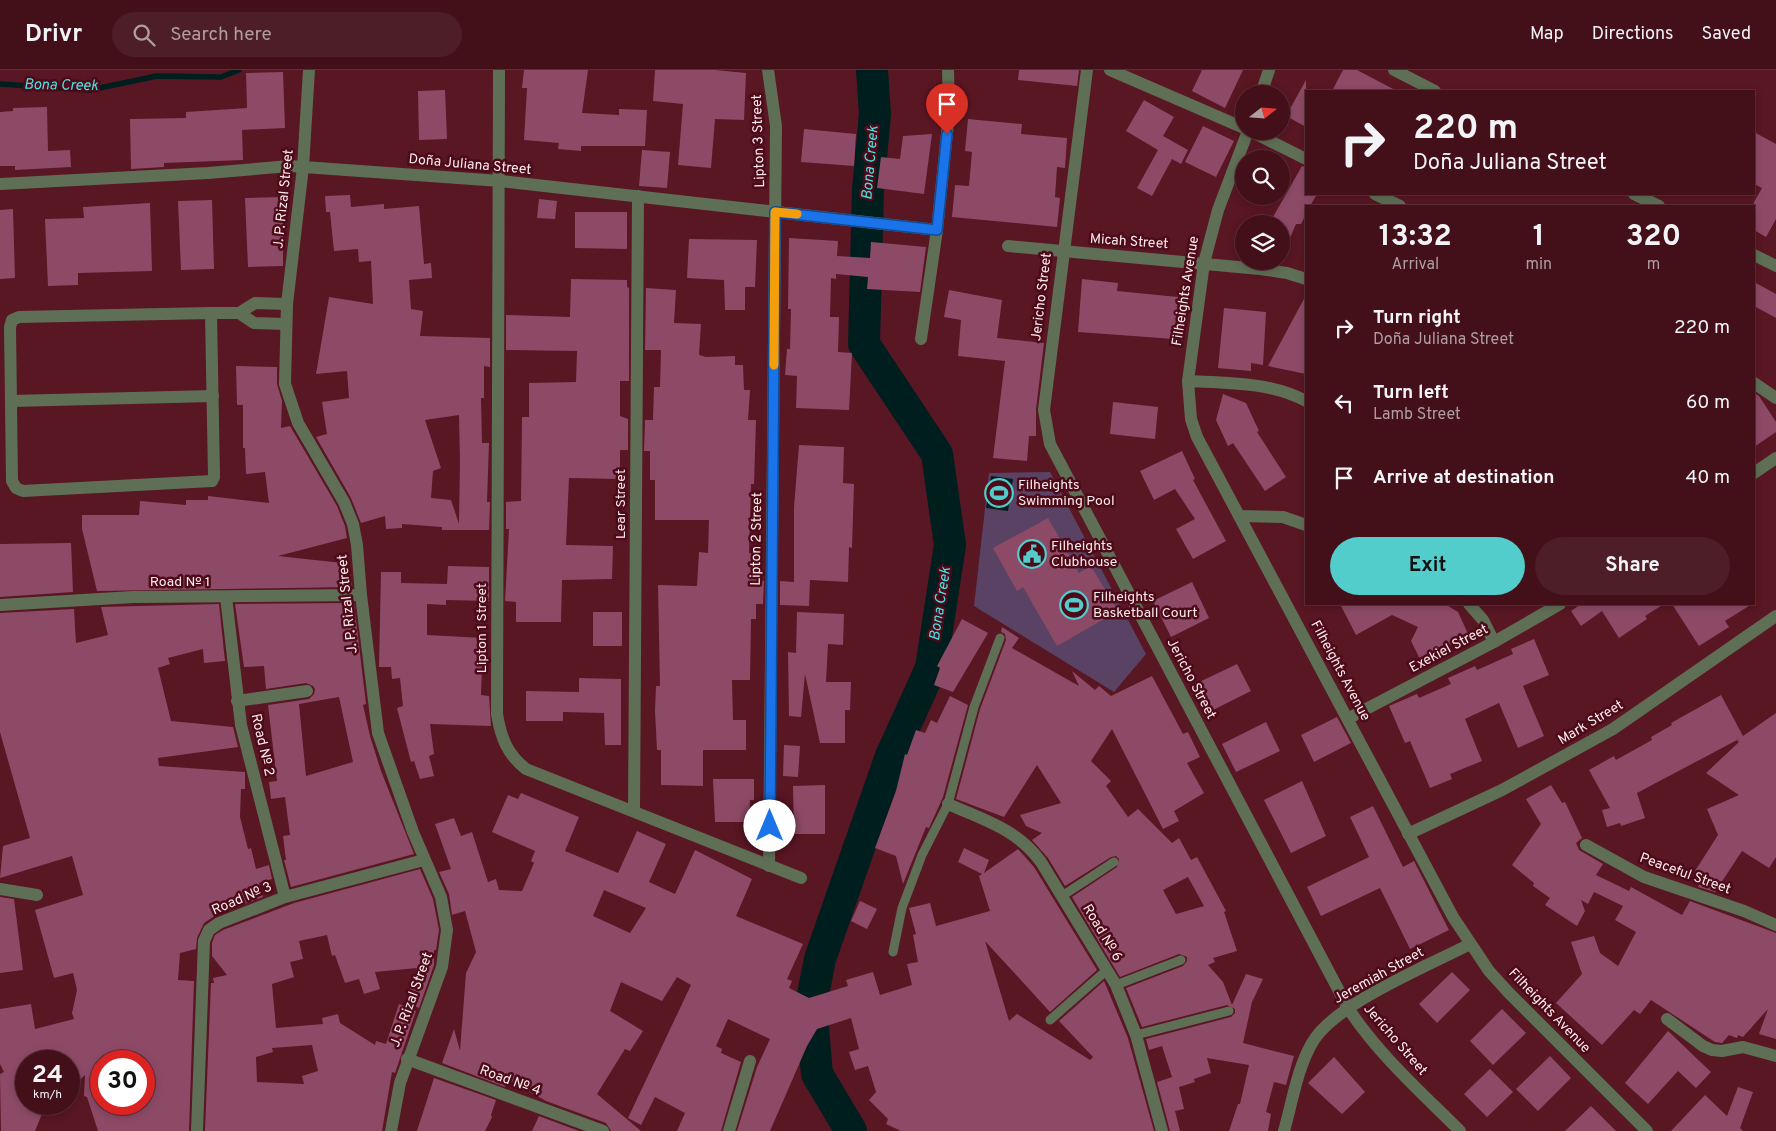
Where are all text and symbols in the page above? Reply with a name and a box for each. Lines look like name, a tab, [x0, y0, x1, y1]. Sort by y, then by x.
search box	[112, 12, 462, 57]
text: Drivr	[25, 20, 82, 50]
icon: search	[130, 21, 158, 49]
text: Search here	[170, 23, 272, 47]
text: Map	[1530, 23, 1564, 46]
text: Directions	[1592, 23, 1674, 46]
text: Saved	[1702, 23, 1751, 46]
water label: Bona Creek	[24, 76, 99, 96]
pin	[926, 83, 968, 134]
north arrow	[1235, 85, 1290, 140]
map controls	[1235, 85, 1290, 270]
icon: arrive	[933, 90, 961, 118]
street label: Lipton 3 Street	[749, 94, 769, 188]
text: 220 m	[1413, 107, 1518, 151]
icon: right	[1330, 110, 1395, 175]
water label: Bona Creek	[858, 125, 884, 201]
street label: J. P. Rizal Street	[270, 148, 298, 250]
button: search	[1235, 150, 1290, 205]
text: Doña Juliana Street	[1413, 150, 1607, 177]
street label: Doña Juliana Street	[408, 151, 532, 179]
button: layers	[1235, 215, 1290, 270]
text: 13:32	[1379, 219, 1452, 256]
text: 1	[1533, 219, 1545, 256]
text: 320	[1626, 219, 1681, 256]
street label: Micah Street	[1089, 231, 1169, 253]
street label: Filheights Avenue	[1169, 235, 1203, 347]
street label: Jericho Street	[1028, 252, 1056, 342]
text: Arrival	[1391, 255, 1439, 275]
text: min	[1525, 255, 1552, 275]
text: m	[1647, 255, 1660, 275]
text: Turn right	[1373, 306, 1461, 330]
icon: right	[1330, 314, 1358, 342]
text: 220 m	[1674, 316, 1730, 340]
text: Doña Juliana Street	[1373, 330, 1514, 350]
text: Turn left	[1373, 381, 1449, 405]
icon: left	[1330, 389, 1358, 417]
text: 60 m	[1686, 391, 1730, 415]
text: Lamb Street	[1373, 405, 1461, 425]
icon: arrive	[1330, 464, 1358, 492]
text: Arrive at destination	[1373, 466, 1554, 490]
text: 40 m	[1685, 466, 1730, 490]
street label: Lear Street	[613, 469, 630, 539]
place label: Filheights Swimming Pool	[1018, 477, 1115, 510]
sports icon: Filheights Swimming Pool	[984, 478, 1014, 508]
street label: Lipton 2 Street	[748, 492, 766, 586]
button: Exit	[1330, 537, 1525, 595]
button: Share	[1535, 537, 1730, 595]
place label: Filheights Clubhouse	[1051, 538, 1117, 571]
public building icon: Filheights Clubhouse	[1017, 539, 1047, 569]
street label: J. P. Rizal Street	[334, 553, 362, 655]
water label: Bona Creek	[926, 565, 956, 642]
street label: Road № 1	[150, 574, 210, 591]
street label: Lipton 1 Street	[474, 583, 491, 673]
place label: Filheights Basketball Court	[1093, 589, 1198, 622]
sports icon: Filheights Basketball Court	[1059, 590, 1089, 620]
street label: Filheights Avenue	[1306, 618, 1374, 724]
street label: Exekiel Street	[1407, 621, 1491, 677]
street label: Jericho Street	[1163, 636, 1219, 722]
street label: Mark Street	[1555, 697, 1627, 749]
street label: Road № 2	[247, 712, 277, 778]
position arrow	[743, 799, 795, 851]
street label: Peaceful Street	[1637, 850, 1733, 898]
street label: Road № 3	[209, 879, 275, 919]
street label: Road № 6	[1078, 901, 1126, 965]
street label: Jeremiah Street	[1331, 944, 1427, 1008]
street label: J. P. Rizal Street	[387, 950, 437, 1050]
street label: Filheights Avenue	[1504, 965, 1594, 1057]
street label: Jericho Street	[1359, 1001, 1431, 1079]
speed limit sign: 30	[90, 1050, 155, 1115]
text: 24	[32, 1060, 63, 1092]
street label: Road № 4	[477, 1062, 543, 1100]
text: km/h	[33, 1087, 62, 1103]

